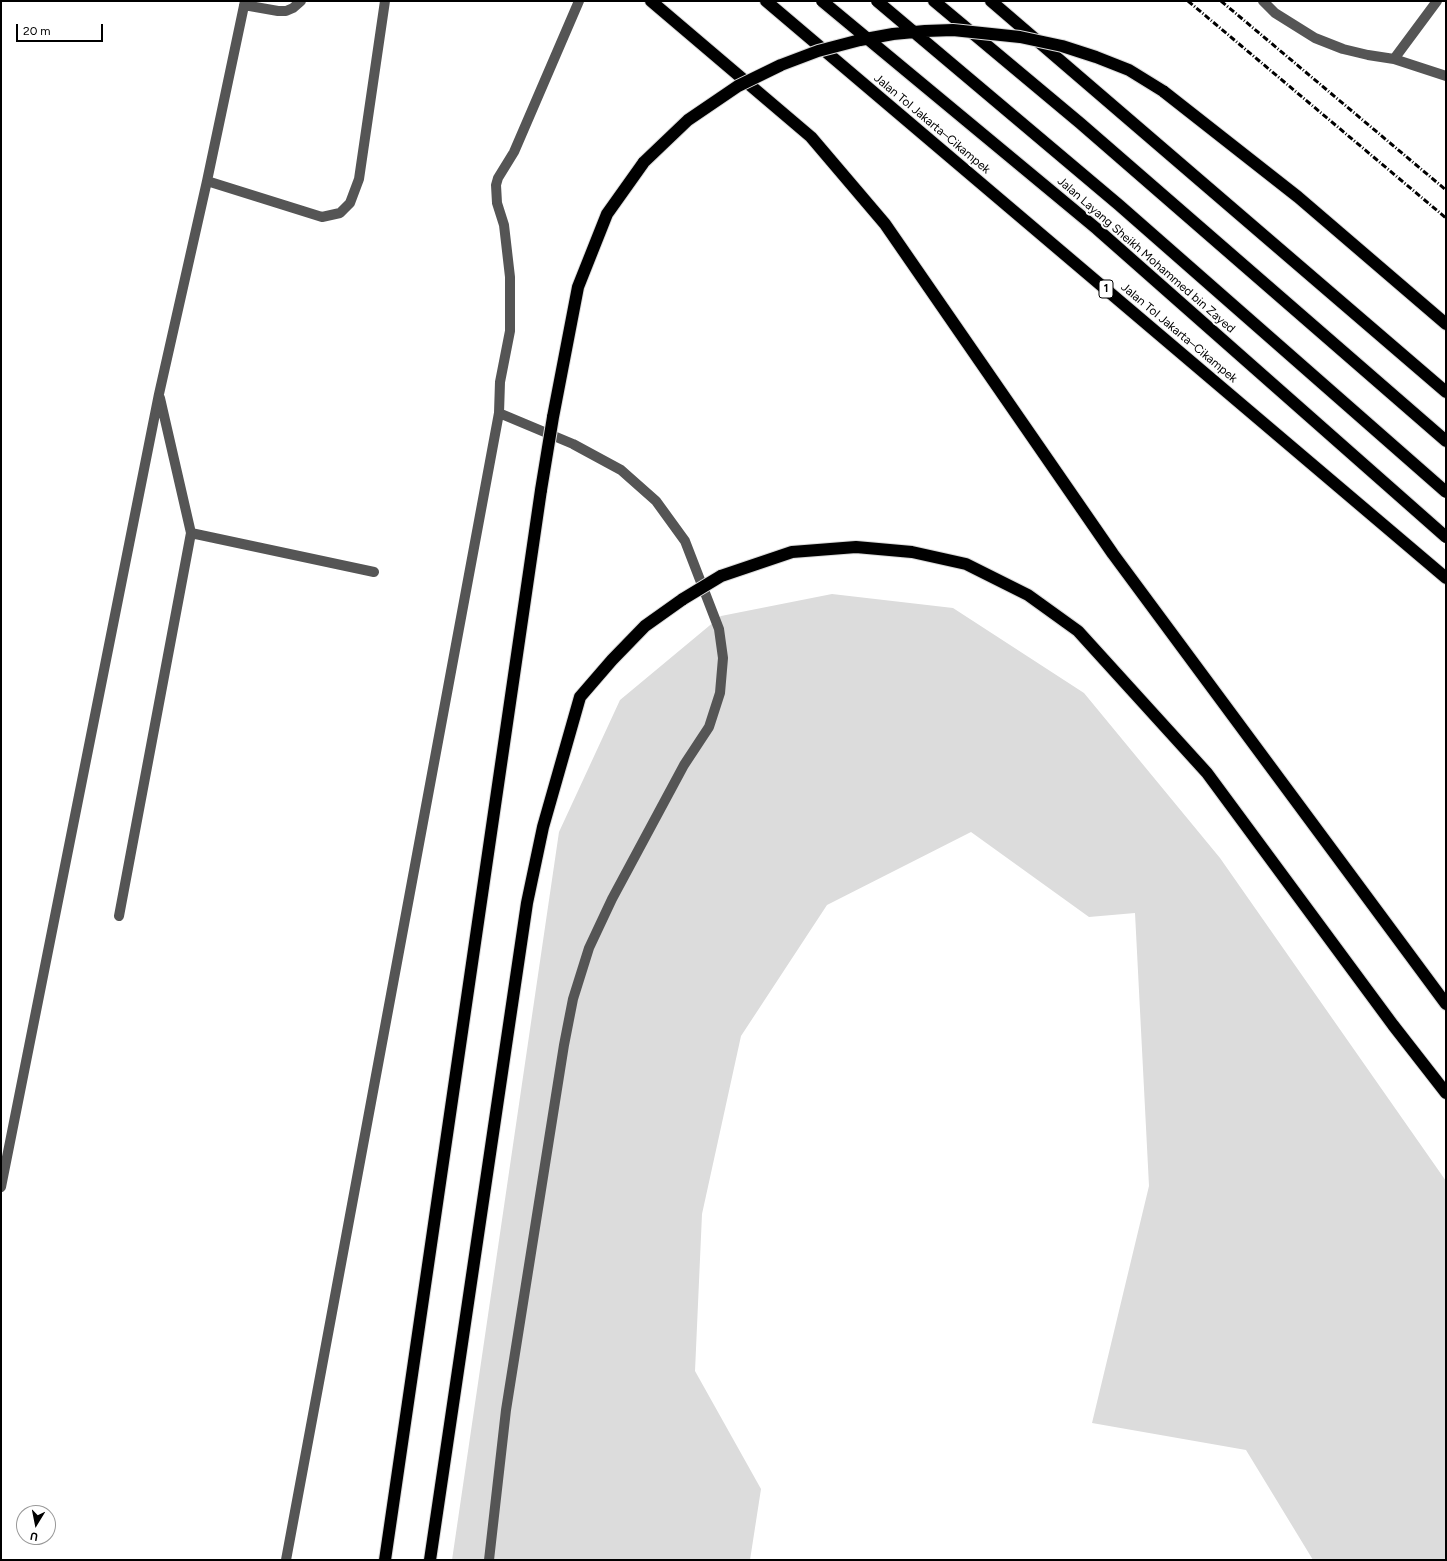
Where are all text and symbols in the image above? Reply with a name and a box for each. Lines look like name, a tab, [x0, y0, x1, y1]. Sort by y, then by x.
scale bar	[18, 16, 105, 42]
text: 20 m	[23, 24, 51, 38]
street label: Jalan Tol Jakarta–Cikampek	[871, 71, 993, 177]
street label: Jalan Layang Sheikh Mohammed bin Zayed	[1054, 174, 1238, 336]
road number: 1	[1099, 280, 1113, 298]
street label: Jalan Tol Jakarta–Cikampek	[1118, 280, 1240, 386]
north arrow	[16, 1505, 56, 1545]
text: U	[29, 1529, 39, 1543]

